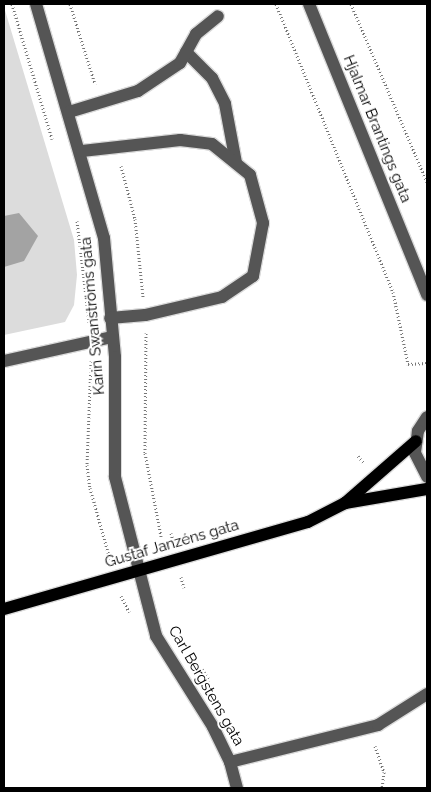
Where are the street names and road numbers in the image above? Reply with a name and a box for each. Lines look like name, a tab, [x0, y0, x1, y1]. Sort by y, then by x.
street label: Hjalmar Brantings gata	[339, 52, 415, 206]
street label: Karin Swanströms gata	[77, 236, 109, 396]
street label: Gustaf Janzéns gata	[103, 516, 241, 572]
street label: Carl Bergstens gata	[164, 623, 248, 749]

